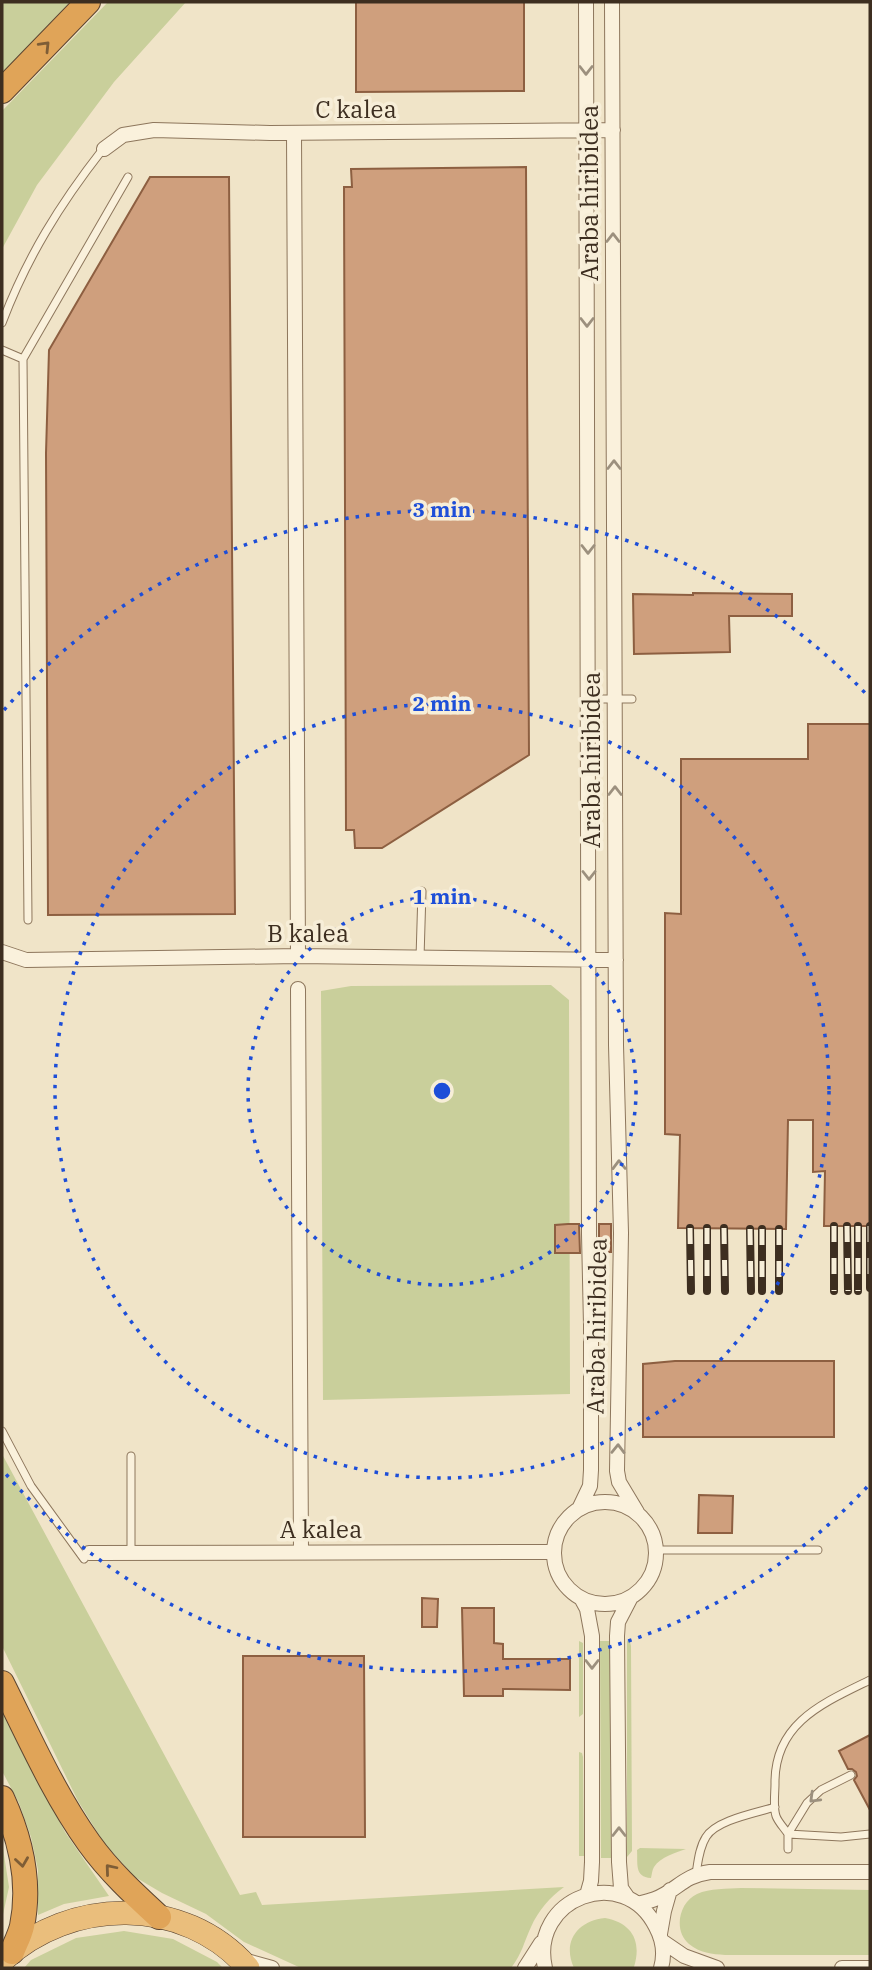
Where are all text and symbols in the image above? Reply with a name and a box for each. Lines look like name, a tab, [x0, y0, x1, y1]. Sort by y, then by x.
one-way arrow	[36, 42, 49, 55]
one-way arrow	[578, 65, 594, 76]
street label: C kalea	[315, 93, 397, 125]
street label: Araba hiribidea	[573, 105, 605, 281]
one-way arrow	[605, 232, 621, 242]
one-way arrow	[579, 317, 595, 328]
one-way arrow	[606, 459, 622, 470]
text: 3 min	[413, 495, 471, 523]
one-way arrow	[580, 545, 596, 555]
street label: Araba hiribidea	[575, 672, 607, 848]
text: 2 min	[413, 689, 471, 717]
one-way arrow	[607, 785, 623, 795]
one-way arrow	[581, 870, 597, 881]
text: 1 min	[413, 882, 471, 910]
street label: B kalea	[267, 917, 349, 949]
centre of rings	[430, 1079, 454, 1103]
one-way arrow	[612, 1159, 627, 1170]
street label: Araba hiribidea	[578, 1237, 614, 1415]
one-way arrow	[610, 1443, 625, 1454]
street label: A kalea	[280, 1513, 362, 1545]
one-way arrow	[584, 1659, 600, 1670]
one-way arrow	[809, 1790, 822, 1803]
one-way arrow	[611, 1826, 627, 1837]
one-way arrow	[15, 1856, 30, 1868]
one-way arrow	[106, 1865, 118, 1878]

